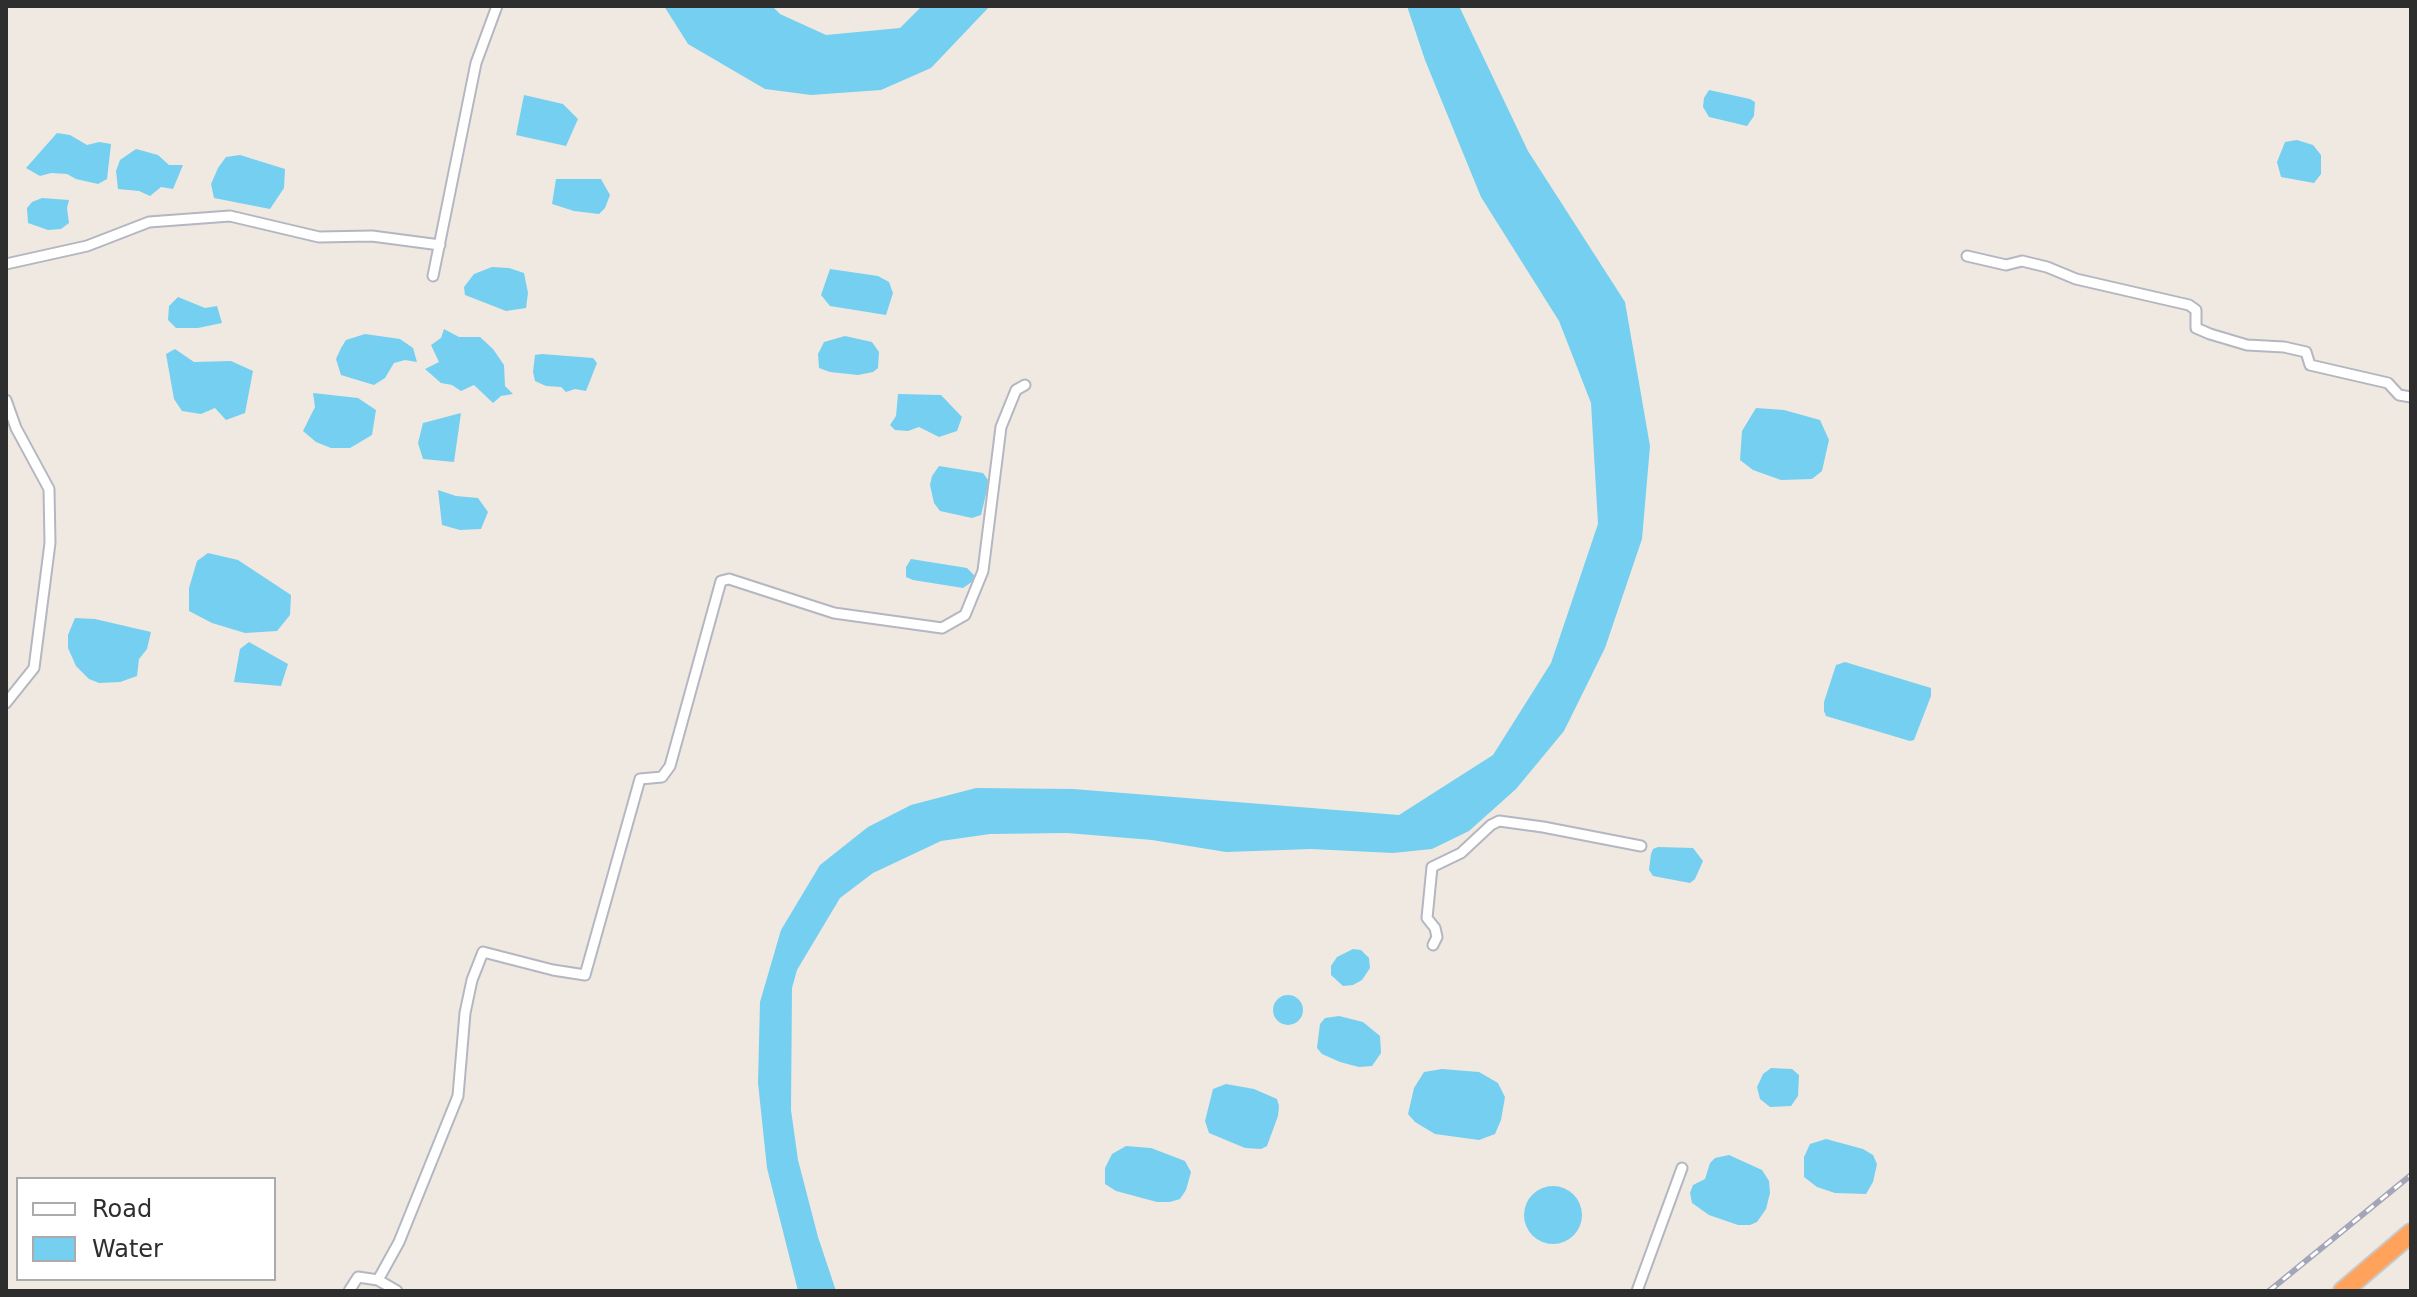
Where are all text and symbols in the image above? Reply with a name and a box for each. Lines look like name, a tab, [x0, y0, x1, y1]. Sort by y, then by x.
legend	[16, 1177, 276, 1281]
text: Road	[92, 1195, 152, 1223]
text: Water	[92, 1235, 163, 1263]

